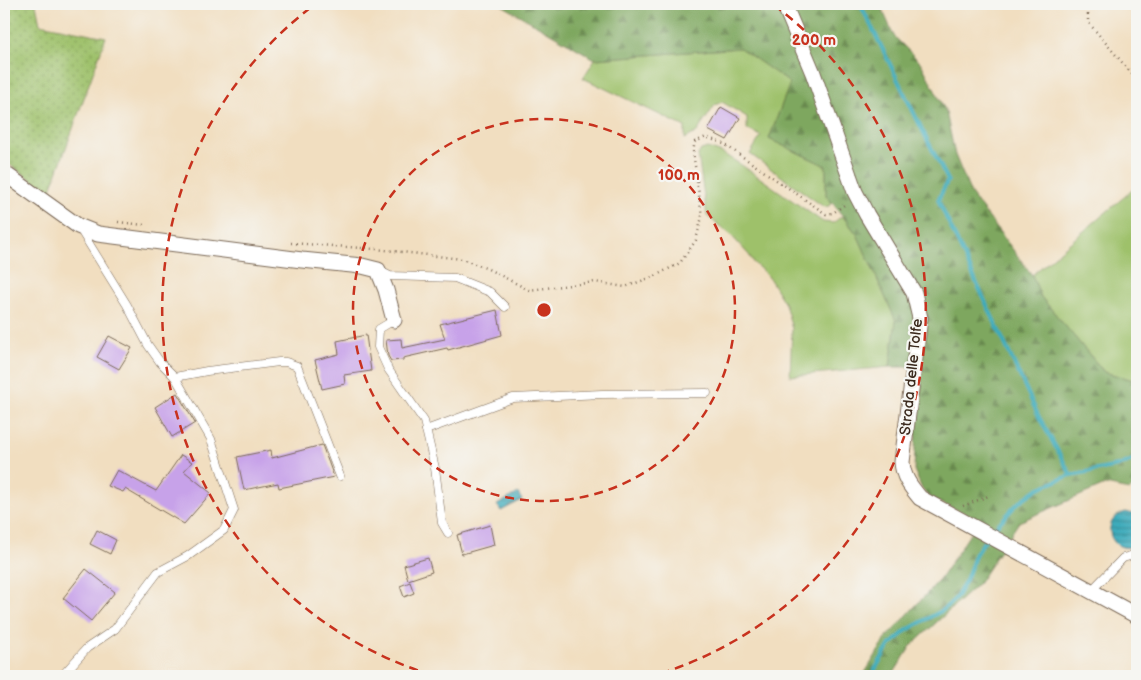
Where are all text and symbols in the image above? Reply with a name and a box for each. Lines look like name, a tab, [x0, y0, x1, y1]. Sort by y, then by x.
text: 200 m	[792, 31, 836, 50]
text: 100 m	[658, 166, 700, 185]
centre of rings	[535, 301, 553, 319]
street label: Strada delle Tolfe	[896, 318, 927, 436]

